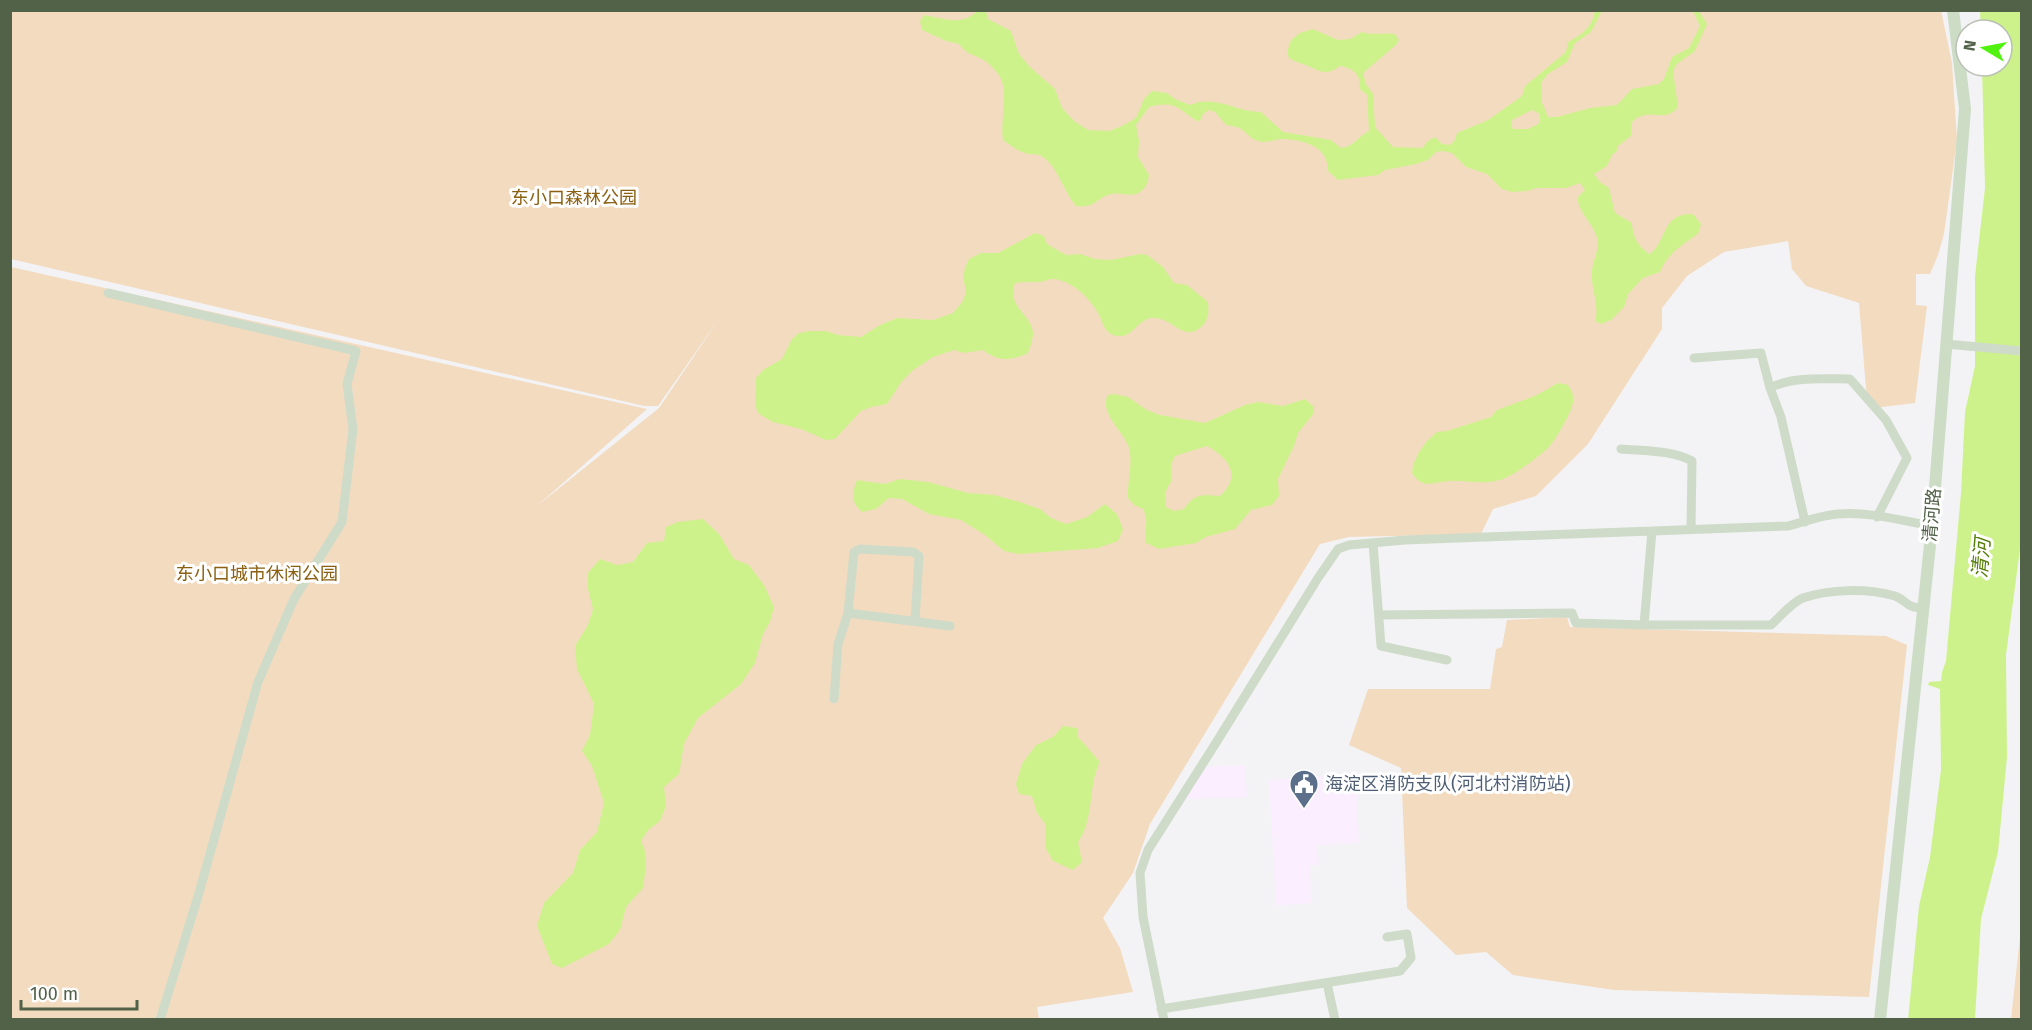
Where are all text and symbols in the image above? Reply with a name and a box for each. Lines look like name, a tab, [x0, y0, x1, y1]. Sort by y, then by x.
north arrow	[1954, 18, 2014, 78]
text: N	[1959, 39, 1980, 52]
park label: 东小口森林公园	[511, 187, 637, 209]
street label: 清河路	[1919, 487, 1945, 543]
water label: 清河	[1967, 533, 1995, 579]
park label: 东小口城市休闲公园	[176, 563, 338, 585]
public building icon: 海淀区消防支队(河北村消防站)	[1288, 768, 1320, 810]
place label: 海淀区消防支队(河北村消防站)	[1325, 773, 1571, 795]
scale bar	[21, 973, 136, 1011]
text: 100 m	[30, 983, 78, 1005]

